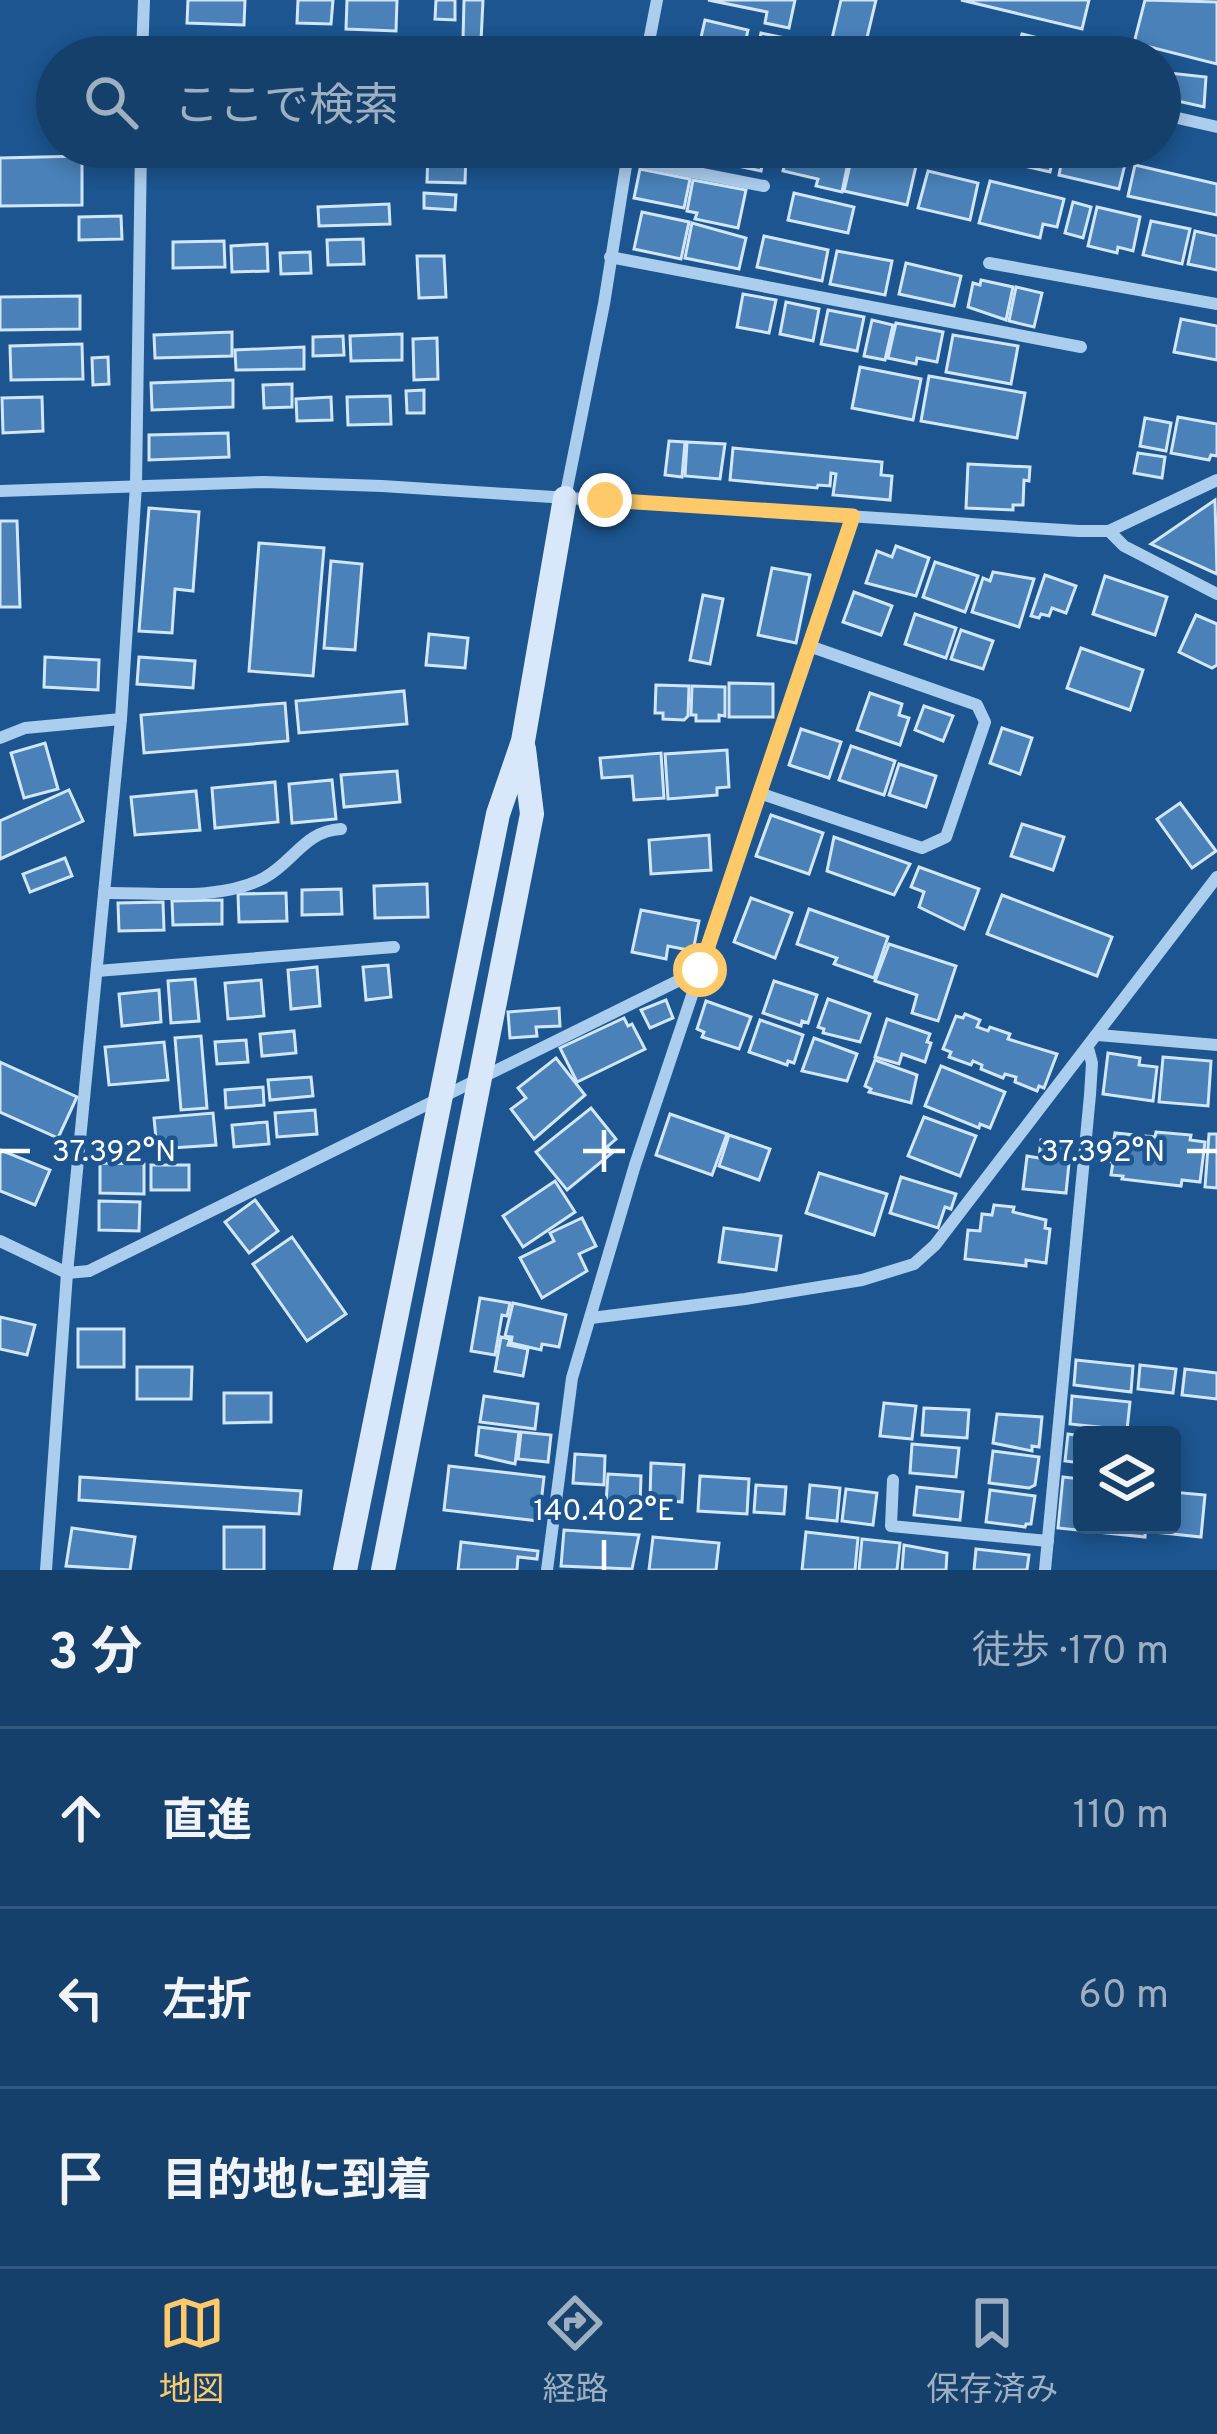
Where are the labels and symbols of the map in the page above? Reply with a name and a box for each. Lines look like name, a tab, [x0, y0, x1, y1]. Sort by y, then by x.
route end	[578, 473, 632, 527]
route start	[673, 943, 727, 997]
text: 37.392°N	[52, 1135, 176, 1172]
text: 37.392°N	[1041, 1135, 1165, 1172]
text: 140.402°E	[533, 1494, 675, 1531]

